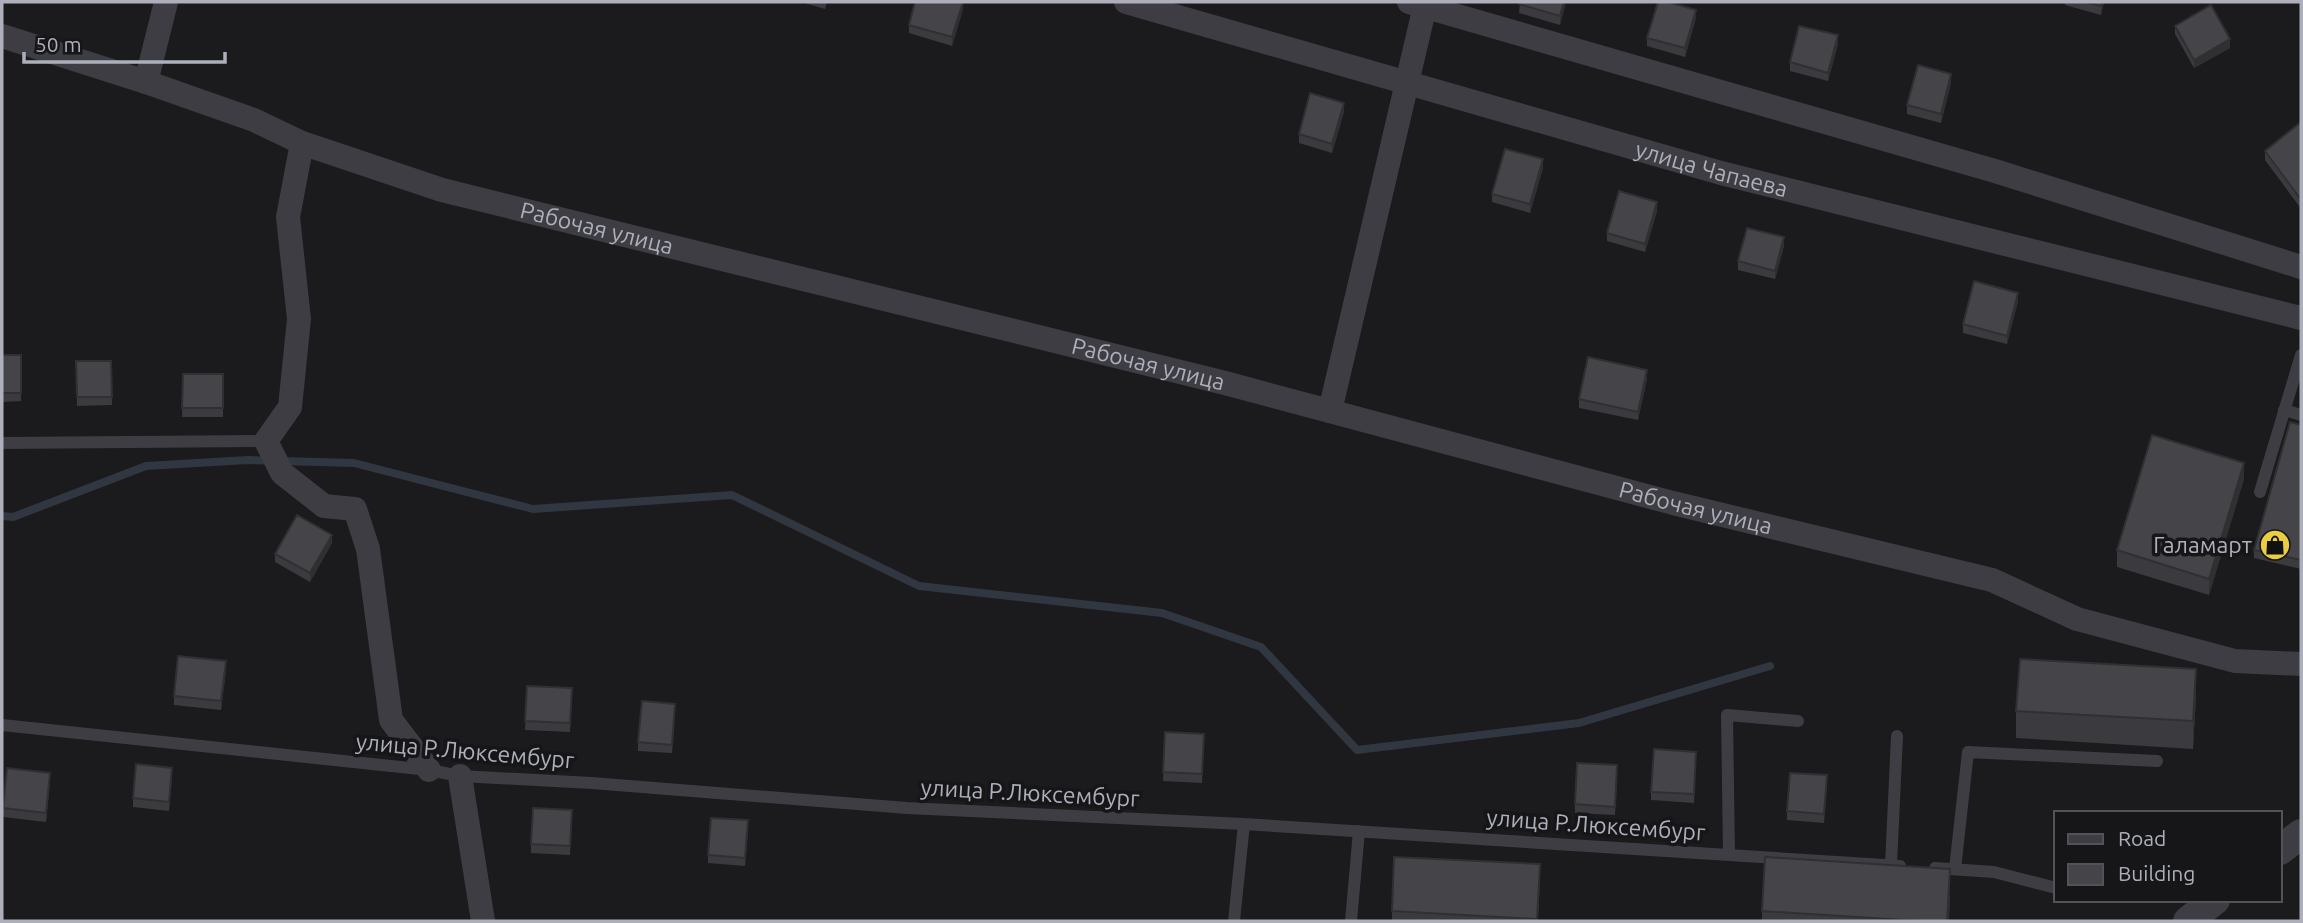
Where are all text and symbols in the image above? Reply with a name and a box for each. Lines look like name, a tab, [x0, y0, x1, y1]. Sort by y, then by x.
scale bar	[24, 21, 226, 65]
text: 50 m	[35, 32, 82, 56]
street label: улица Чапаева	[1633, 136, 1790, 201]
street label: Рабочая улица	[518, 197, 676, 259]
street label: Рабочая улица	[1069, 333, 1228, 395]
street label: Рабочая улица	[1617, 476, 1775, 539]
shop icon: Галамарт	[2258, 528, 2292, 562]
place label: Галамарт	[2153, 532, 2252, 557]
street label: улица Р.Люксембург	[355, 728, 575, 773]
street label: улица Р.Люксембург	[920, 774, 1140, 811]
street label: улица Р.Люксембург	[1486, 804, 1706, 845]
legend	[2054, 811, 2282, 902]
text: Road	[2118, 826, 2166, 850]
text: Building	[2118, 861, 2195, 885]

